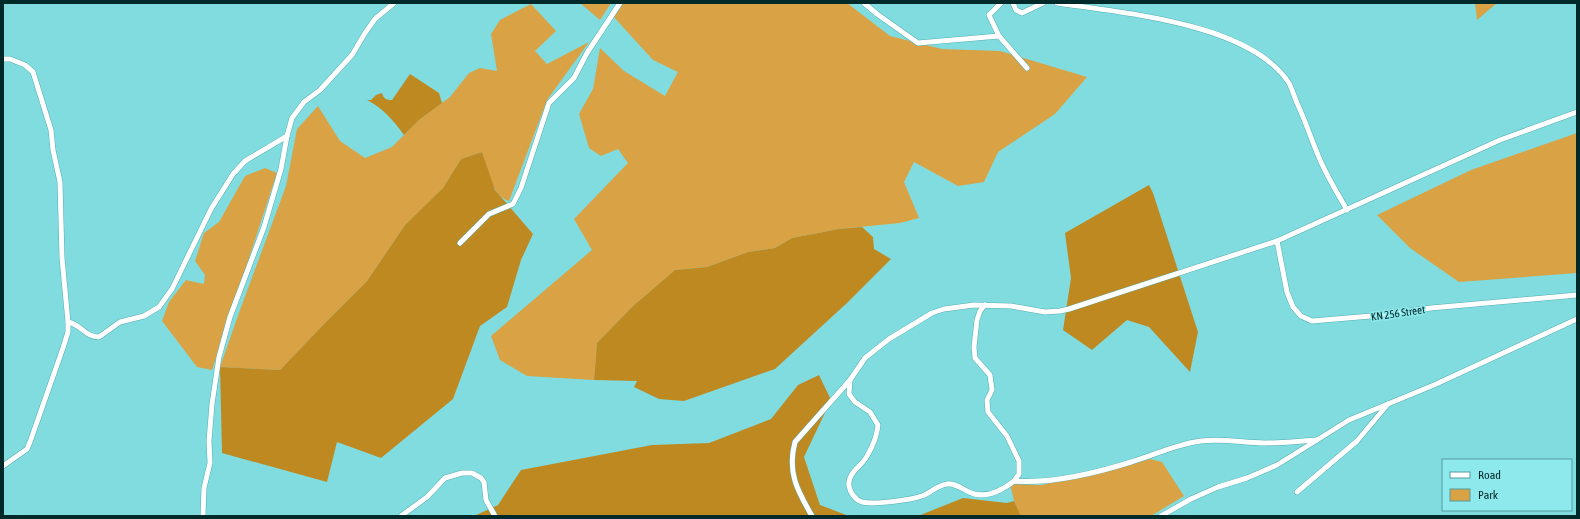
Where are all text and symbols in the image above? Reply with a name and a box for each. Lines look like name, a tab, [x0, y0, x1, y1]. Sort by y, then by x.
street label: KN 256 Street	[1370, 303, 1426, 323]
legend	[1442, 459, 1572, 511]
text: Road	[1478, 468, 1501, 482]
text: Park	[1478, 488, 1499, 502]

